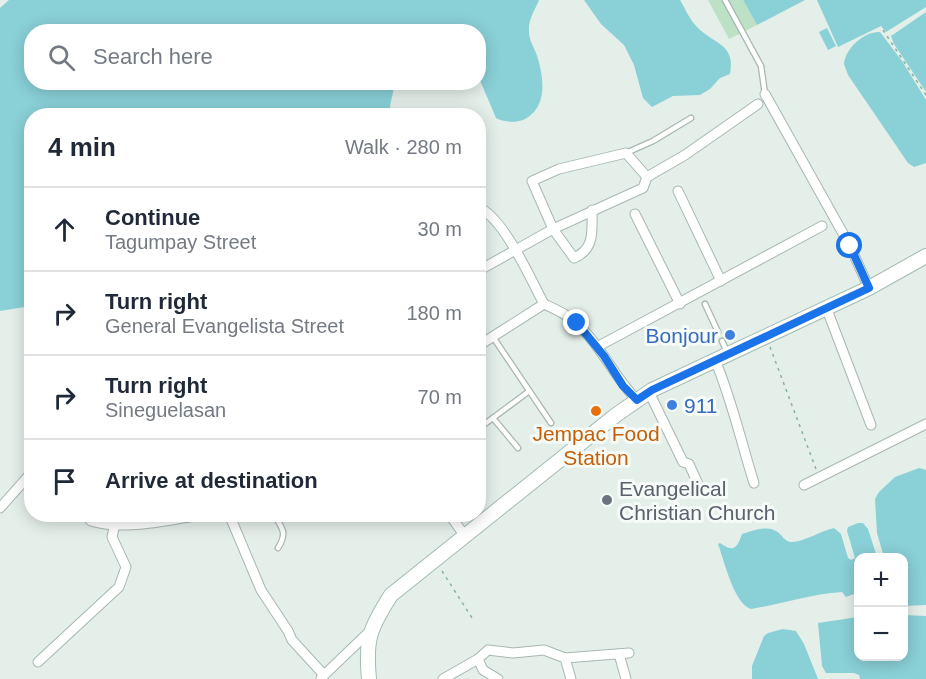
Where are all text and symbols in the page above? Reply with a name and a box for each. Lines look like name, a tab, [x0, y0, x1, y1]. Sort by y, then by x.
search box	[24, 24, 486, 90]
icon: search	[45, 41, 78, 74]
text: Search here	[93, 44, 213, 69]
text: 4 min	[48, 132, 116, 162]
text: Walk · 280 m	[345, 136, 462, 158]
text: Continue	[105, 205, 200, 230]
icon: ahead	[48, 213, 81, 246]
text: 30 m	[418, 218, 462, 240]
text: Tagumpay Street	[105, 231, 256, 253]
route start	[836, 232, 862, 258]
text: Turn right	[105, 289, 207, 314]
icon: right	[48, 297, 81, 330]
text: 180 m	[406, 302, 462, 324]
route end	[563, 309, 589, 335]
text: General Evangelista Street	[105, 315, 344, 337]
place label: Bonjour	[646, 324, 718, 347]
marker: Bonjour	[723, 328, 737, 342]
text: Turn right	[105, 373, 207, 398]
icon: right	[48, 381, 81, 414]
text: 70 m	[418, 386, 462, 408]
place label: 911	[684, 394, 717, 417]
marker: 911	[665, 398, 679, 412]
text: Sineguelasan	[105, 399, 226, 421]
marker: Jempac Food Station	[589, 404, 603, 418]
place label: Jempac Food Station	[532, 422, 660, 469]
icon: arrive	[48, 465, 81, 498]
text: Arrive at destination	[105, 468, 318, 493]
place label: Evangelical Christian Church	[619, 477, 775, 524]
marker: Evangelical Christian Church	[600, 493, 614, 507]
map controls	[854, 553, 908, 661]
button: +	[854, 553, 908, 607]
button: −	[854, 607, 908, 661]

